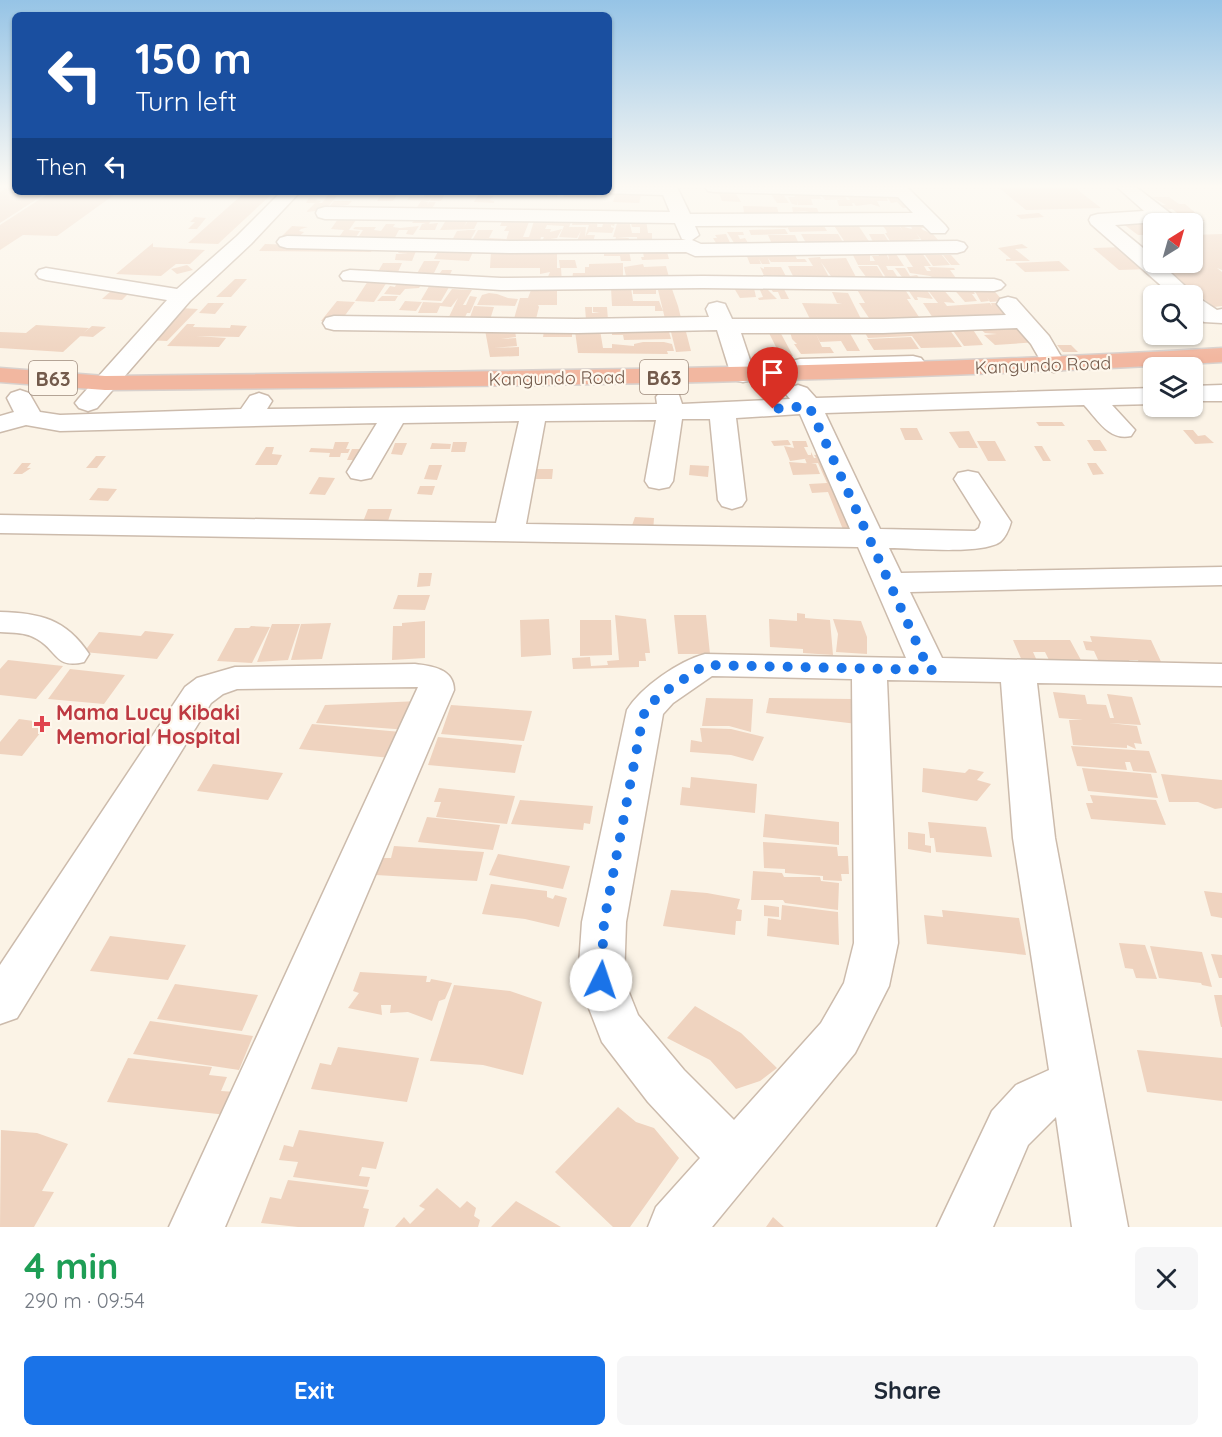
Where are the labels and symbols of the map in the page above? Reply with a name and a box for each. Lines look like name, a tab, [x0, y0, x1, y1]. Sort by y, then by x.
north arrow	[1143, 213, 1203, 273]
pin	[747, 347, 798, 409]
street label: Kangundo Road	[974, 351, 1112, 379]
road number: B63	[640, 360, 688, 394]
road number: B63	[29, 361, 77, 395]
street label: Kangundo Road	[489, 365, 625, 391]
place label: Mama Lucy Kibaki Memorial Hospital	[56, 699, 241, 749]
marker: Mama Lucy Kibaki Memorial Hospital	[33, 715, 51, 733]
position arrow	[569, 948, 633, 1012]

